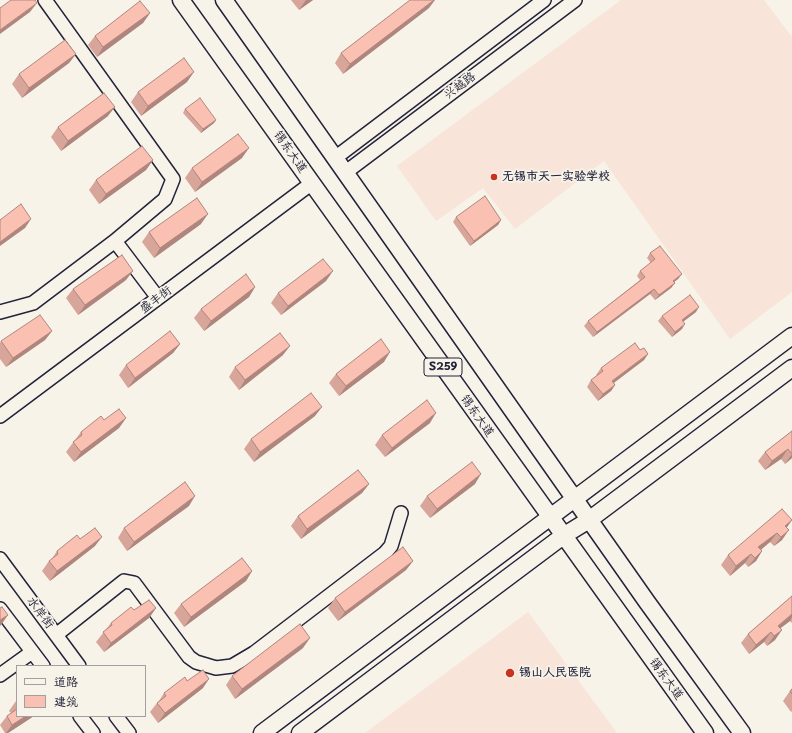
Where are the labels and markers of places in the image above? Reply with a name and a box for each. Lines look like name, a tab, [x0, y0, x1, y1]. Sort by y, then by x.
place label: 无锡市天一实验学校	[502, 170, 610, 184]
marker: 无锡市天一实验学校	[489, 172, 499, 182]
place label: 锡山人民医院	[519, 666, 591, 680]
marker: 锡山人民医院	[504, 667, 516, 679]

